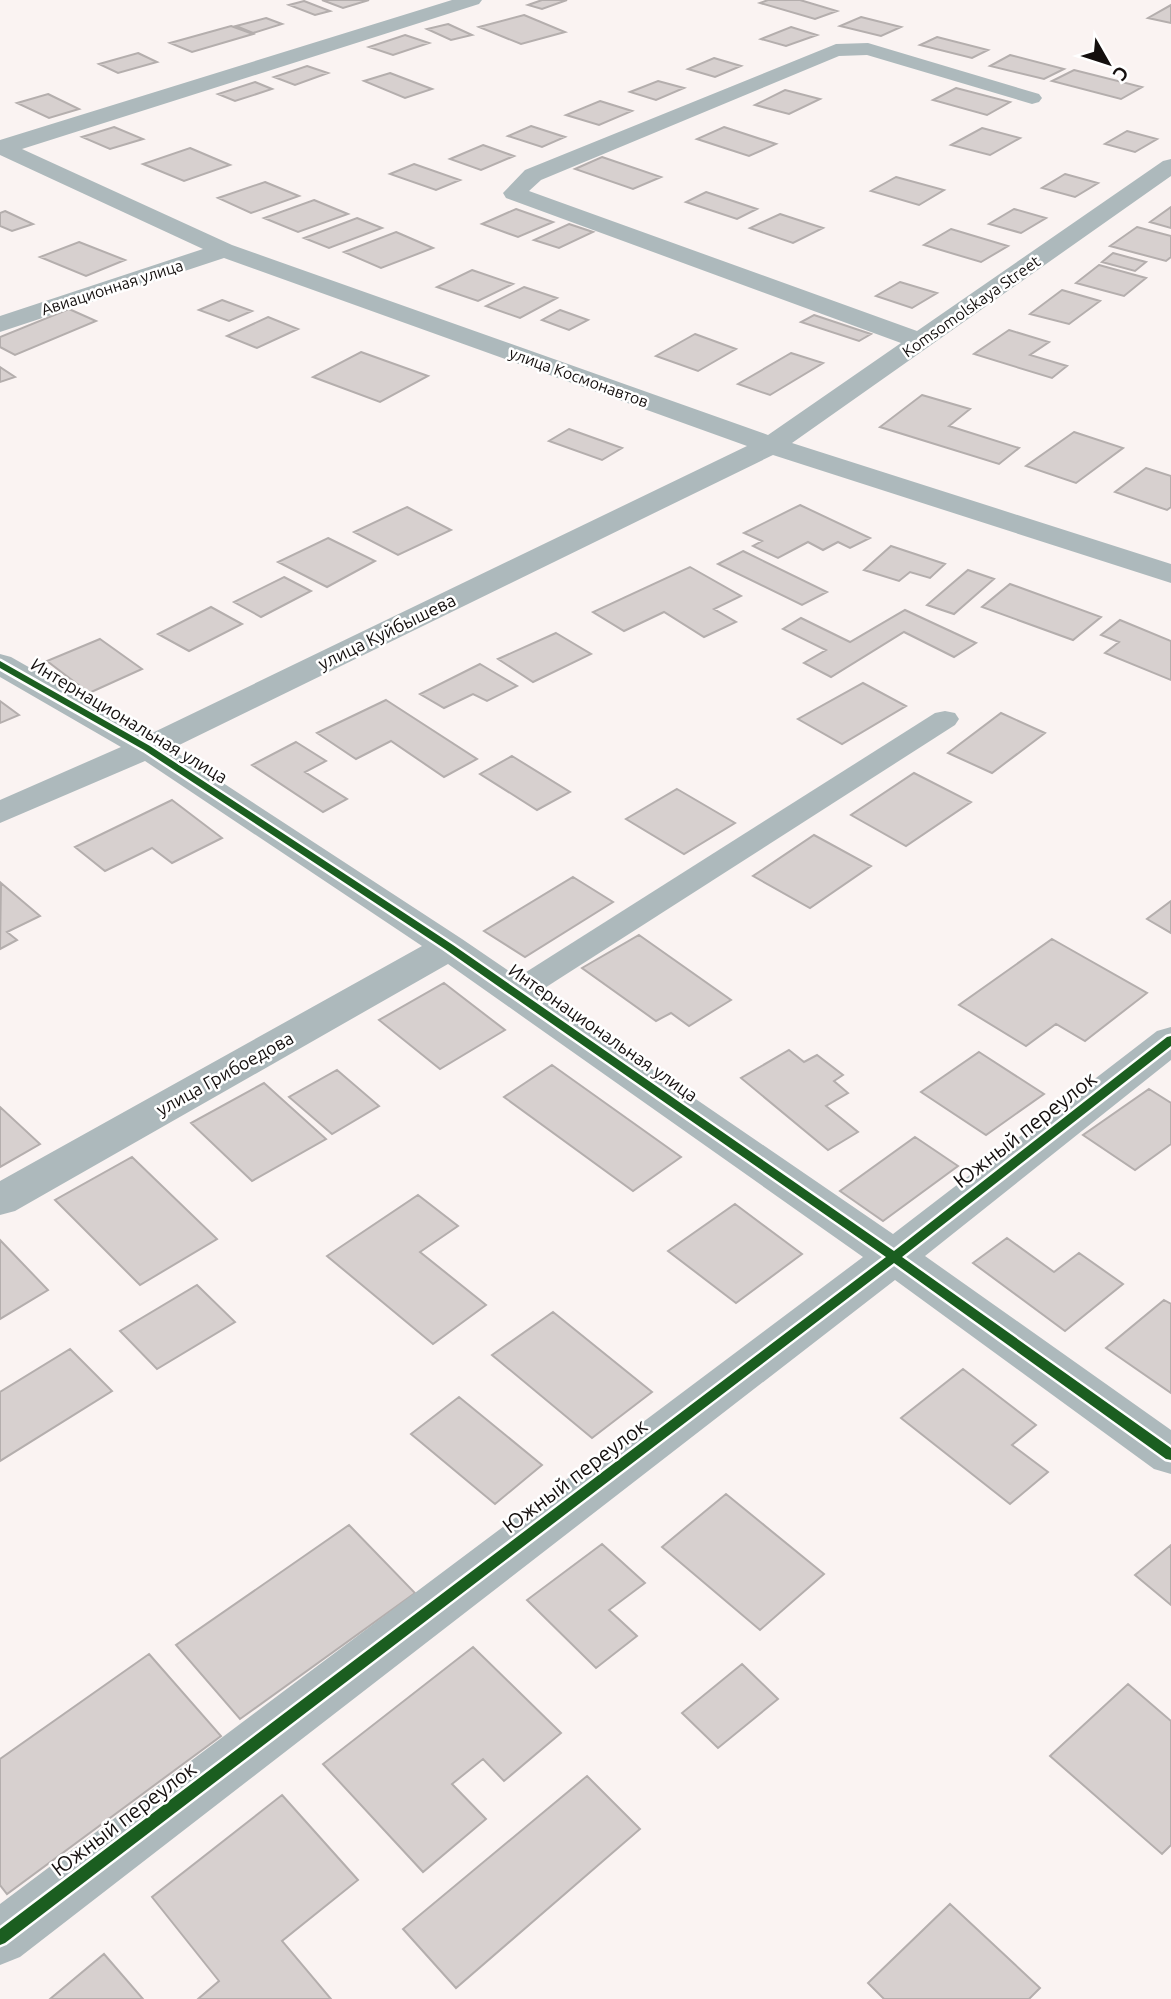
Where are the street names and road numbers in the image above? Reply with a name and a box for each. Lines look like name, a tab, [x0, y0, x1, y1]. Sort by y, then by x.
street label: Komsomolskaya Street	[899, 251, 1044, 360]
street label: Авиационная улица	[39, 256, 185, 318]
street label: улица Космонавтов	[507, 343, 651, 411]
street label: улица Куйбышева	[314, 589, 459, 673]
street label: Интернациональная улица	[28, 653, 231, 787]
street label: Интернациональная улица	[505, 959, 702, 1105]
street label: улица Грибоедова	[153, 1027, 296, 1119]
street label: Южный переулок	[948, 1066, 1101, 1192]
street label: Южный переулок	[497, 1413, 652, 1537]
street label: Южный переулок	[46, 1756, 201, 1880]

